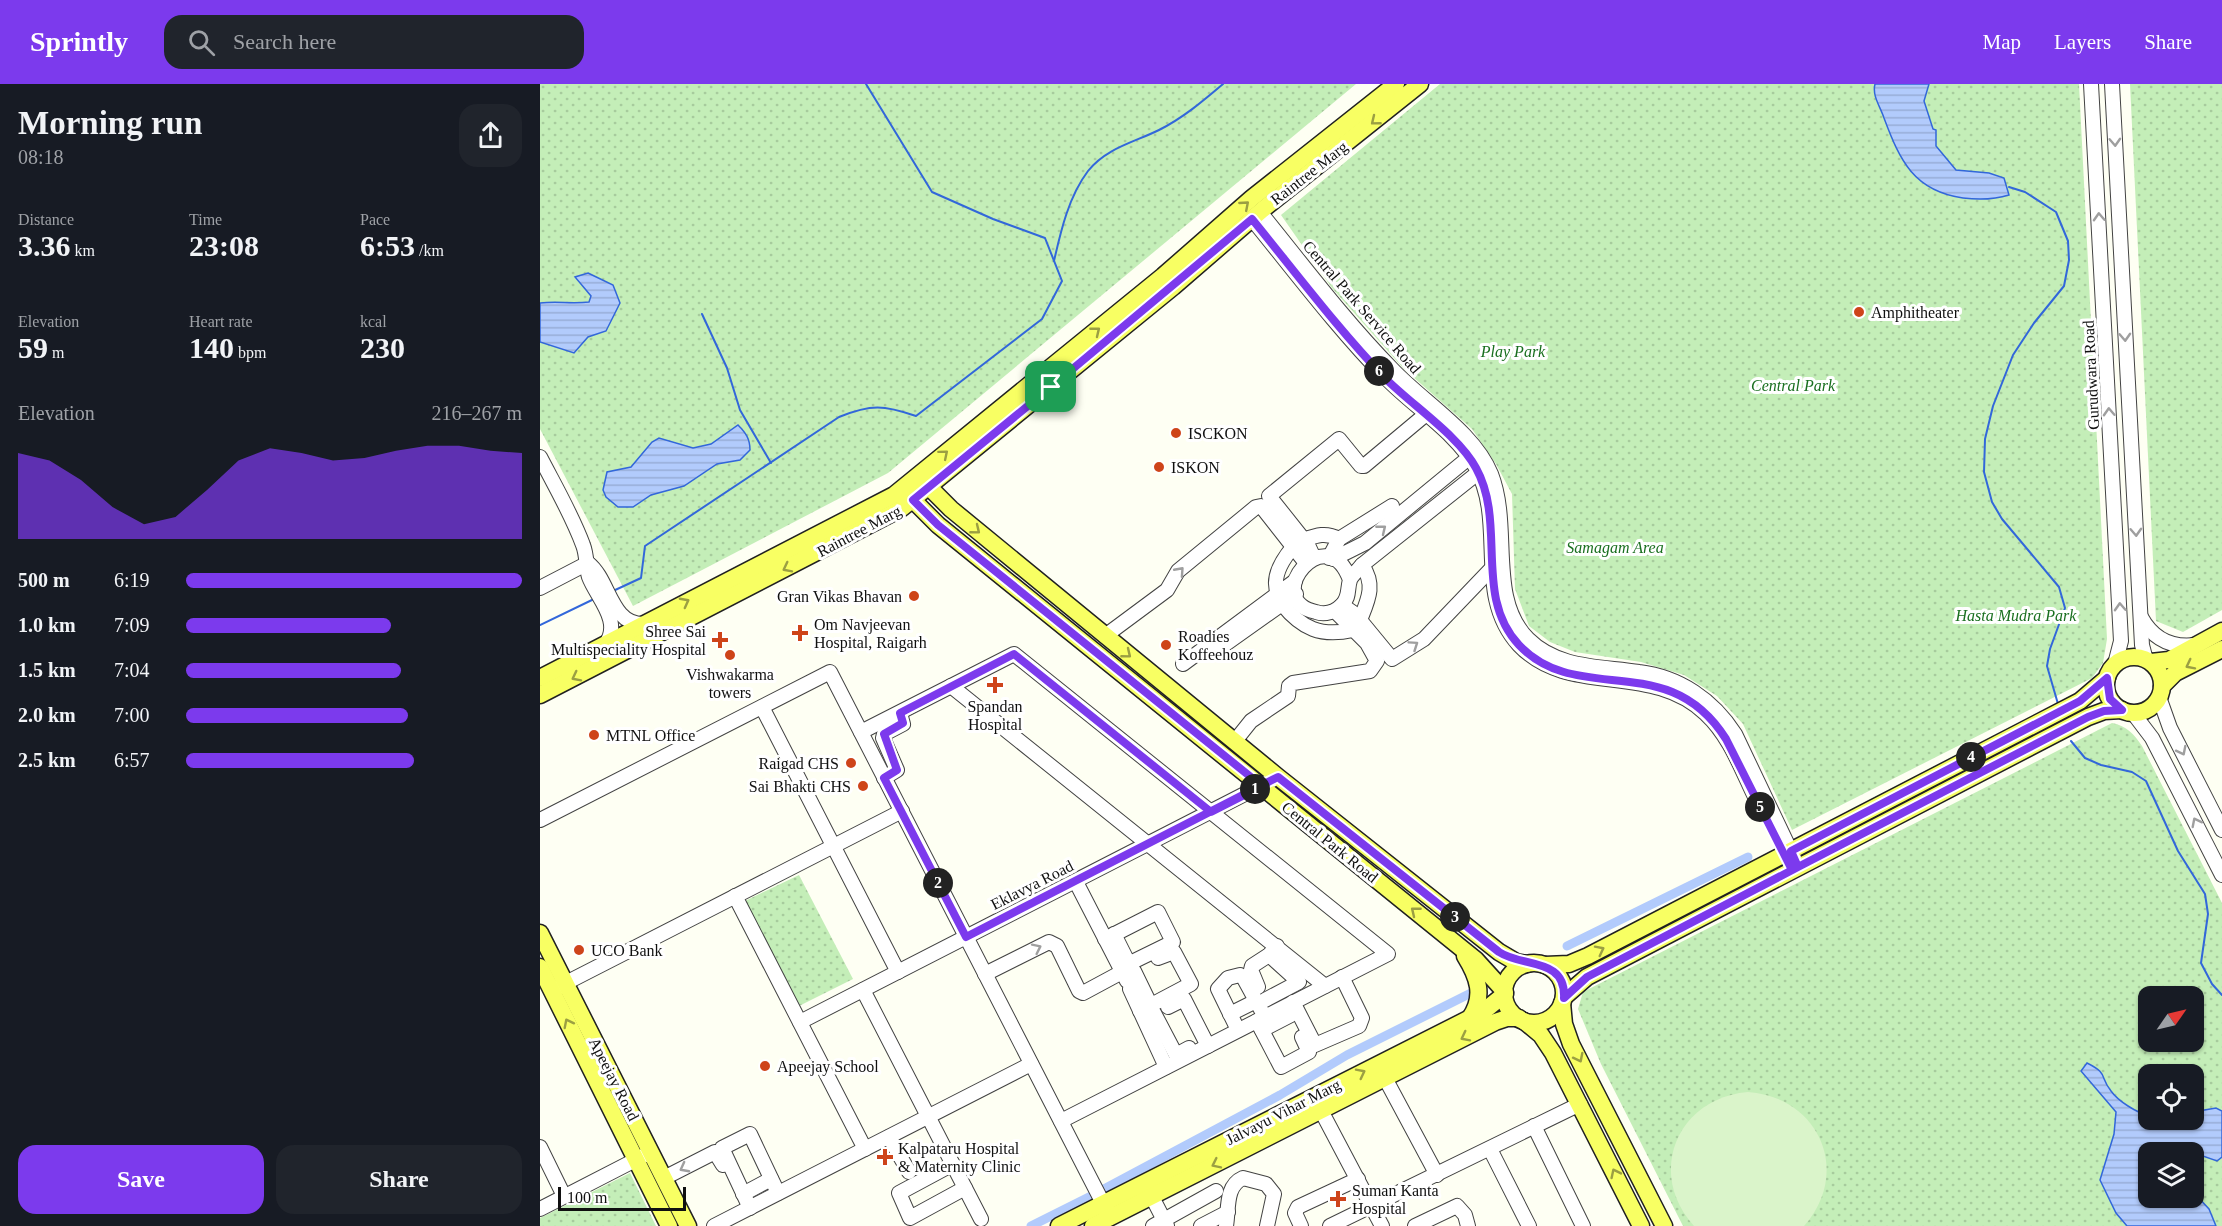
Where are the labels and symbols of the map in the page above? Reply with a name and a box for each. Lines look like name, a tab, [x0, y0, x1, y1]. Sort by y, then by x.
one-way arrow	[1371, 114, 1382, 125]
street label: Raintree Marg	[1267, 138, 1351, 209]
one-way arrow	[2108, 138, 2121, 147]
one-way arrow	[1238, 201, 1249, 212]
one-way arrow	[2092, 213, 2105, 222]
street label: Central Park Service Road	[1300, 237, 1424, 377]
place label: Amphitheater	[1871, 304, 1960, 322]
marker: Amphitheater	[1852, 305, 1866, 319]
street label: Gurudwara Road	[2080, 320, 2102, 430]
one-way arrow	[1089, 327, 1100, 338]
one-way arrow	[2119, 333, 2132, 342]
park label: Play Park	[1480, 343, 1546, 361]
pin: 6	[1364, 356, 1394, 386]
pin	[1025, 361, 1076, 412]
park label: Central Park	[1751, 377, 1836, 394]
one-way arrow	[2103, 407, 2116, 416]
place label: ISCKON	[1188, 425, 1248, 442]
marker: ISCKON	[1169, 426, 1183, 440]
one-way arrow	[937, 450, 948, 461]
place label: ISKON	[1171, 459, 1220, 476]
marker: ISKON	[1152, 460, 1166, 474]
street label: Raintree Marg	[814, 502, 904, 561]
one-way arrow	[970, 523, 981, 534]
one-way arrow	[1375, 525, 1386, 536]
one-way arrow	[2129, 527, 2142, 536]
park label: Samagam Area	[1566, 539, 1664, 557]
one-way arrow	[782, 561, 793, 573]
one-way arrow	[1173, 567, 1184, 578]
place label: Gran Vikas Bhavan	[777, 588, 902, 605]
marker: Gran Vikas Bhavan	[907, 589, 921, 603]
one-way arrow	[678, 598, 689, 609]
one-way arrow	[2113, 602, 2126, 611]
park label: Hasta Mudra Park	[1955, 607, 2077, 624]
place label: Om Navjeevan Hospital, Raigarh	[814, 616, 927, 652]
place label: Shree Sai Multispeciality Hospital	[551, 623, 707, 659]
marker: Om Navjeevan Hospital, Raigarh	[791, 624, 809, 642]
place label: Roadies Koffeehouz	[1178, 628, 1253, 663]
marker: Shree Sai Multispeciality Hospital	[711, 631, 729, 649]
marker: Roadies Koffeehouz	[1159, 638, 1173, 652]
one-way arrow	[1408, 641, 1419, 652]
one-way arrow	[1120, 646, 1131, 657]
marker: Vishwakarma towers	[723, 648, 737, 662]
one-way arrow	[2186, 658, 2196, 669]
place label: Vishwakarma towers	[686, 666, 774, 701]
one-way arrow	[572, 669, 583, 681]
marker: Spandan Hospital	[986, 676, 1004, 694]
place label: Spandan Hospital	[967, 698, 1023, 734]
place label: MTNL Office	[606, 727, 695, 744]
marker: MTNL Office	[587, 728, 601, 742]
pin: 4	[1956, 742, 1986, 772]
one-way arrow	[2175, 745, 2186, 755]
place label: Raigad CHS	[759, 755, 839, 773]
marker: Raigad CHS	[844, 756, 858, 770]
pin: 1	[1240, 774, 1270, 804]
place label: Sai Bhakti CHS	[749, 778, 851, 795]
marker: Sai Bhakti CHS	[856, 779, 870, 793]
pin: 5	[1745, 792, 1775, 822]
street label: Central Park Road	[1279, 798, 1381, 886]
one-way arrow	[2191, 818, 2203, 829]
street label: Eklavya Road	[988, 857, 1076, 914]
pin: 2	[923, 868, 953, 898]
pin: 3	[1440, 902, 1470, 932]
one-way arrow	[1411, 907, 1422, 918]
place label: UCO Bank	[591, 942, 663, 959]
marker: UCO Bank	[572, 943, 586, 957]
one-way arrow	[1031, 943, 1042, 955]
one-way arrow	[1594, 946, 1605, 957]
north arrow	[2138, 986, 2204, 1052]
one-way arrow	[564, 1018, 576, 1029]
one-way arrow	[1460, 1030, 1471, 1042]
street label: Apeejay Road	[585, 1035, 642, 1124]
one-way arrow	[1572, 1052, 1583, 1063]
place label: Apeejay School	[777, 1058, 879, 1076]
marker: Apeejay School	[758, 1059, 772, 1073]
one-way arrow	[1355, 1069, 1365, 1080]
street label: Jalvayu Vihar Marg	[1223, 1076, 1344, 1149]
place label: Kalpataru Hospital & Maternity Clinic	[898, 1140, 1021, 1176]
marker: Kalpataru Hospital & Maternity Clinic	[876, 1148, 894, 1166]
one-way arrow	[1212, 1156, 1223, 1168]
one-way arrow	[680, 1161, 691, 1172]
one-way arrow	[1610, 1169, 1622, 1180]
place label: Suman Kanta Hospital	[1352, 1182, 1439, 1218]
scale bar	[558, 1184, 686, 1212]
marker: Suman Kanta Hospital	[1329, 1190, 1347, 1208]

